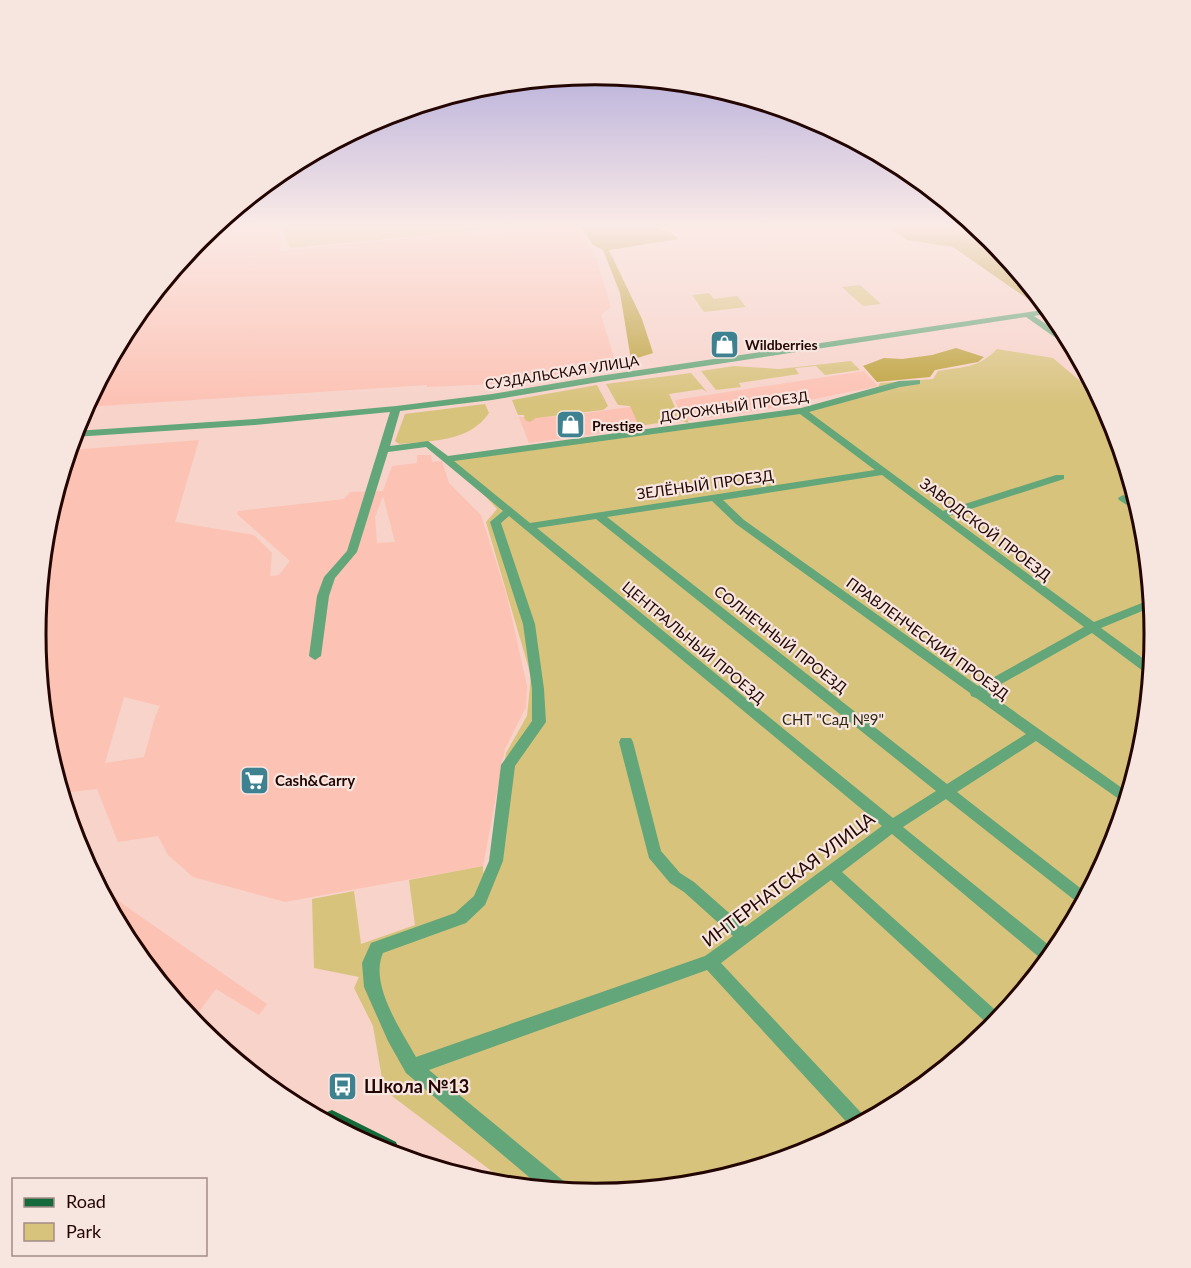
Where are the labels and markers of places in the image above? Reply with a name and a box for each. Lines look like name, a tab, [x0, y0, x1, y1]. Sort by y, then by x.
shop icon: Wildberries	[708, 328, 740, 360]
place label: Wildberries	[745, 336, 818, 353]
shop icon: Prestige	[555, 409, 587, 441]
place label: Prestige	[592, 417, 643, 434]
supermarket icon: Cash&Carry	[238, 764, 270, 796]
place label: Cash&Carry	[275, 771, 355, 789]
bus stop icon: Школа №13	[327, 1070, 359, 1102]
place label: Школа №13	[364, 1075, 469, 1097]

